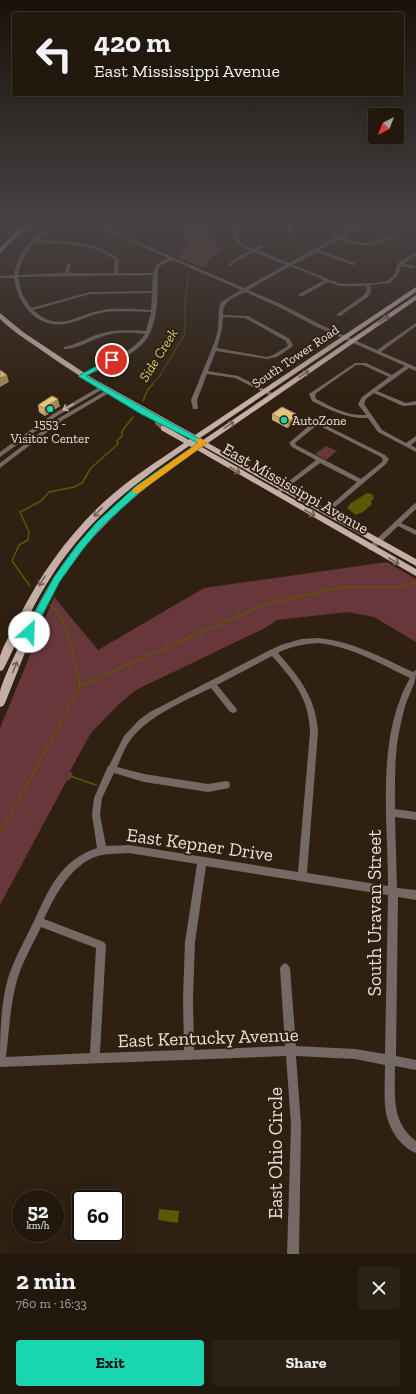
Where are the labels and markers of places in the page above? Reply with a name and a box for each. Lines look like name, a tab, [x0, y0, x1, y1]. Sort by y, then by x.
pin	[95, 343, 129, 377]
marker: 1553 - Visitor Center	[45, 404, 55, 414]
place label: AutoZone	[292, 413, 346, 428]
marker: AutoZone	[279, 415, 289, 425]
place label: 1553 - Visitor Center	[9, 416, 90, 446]

